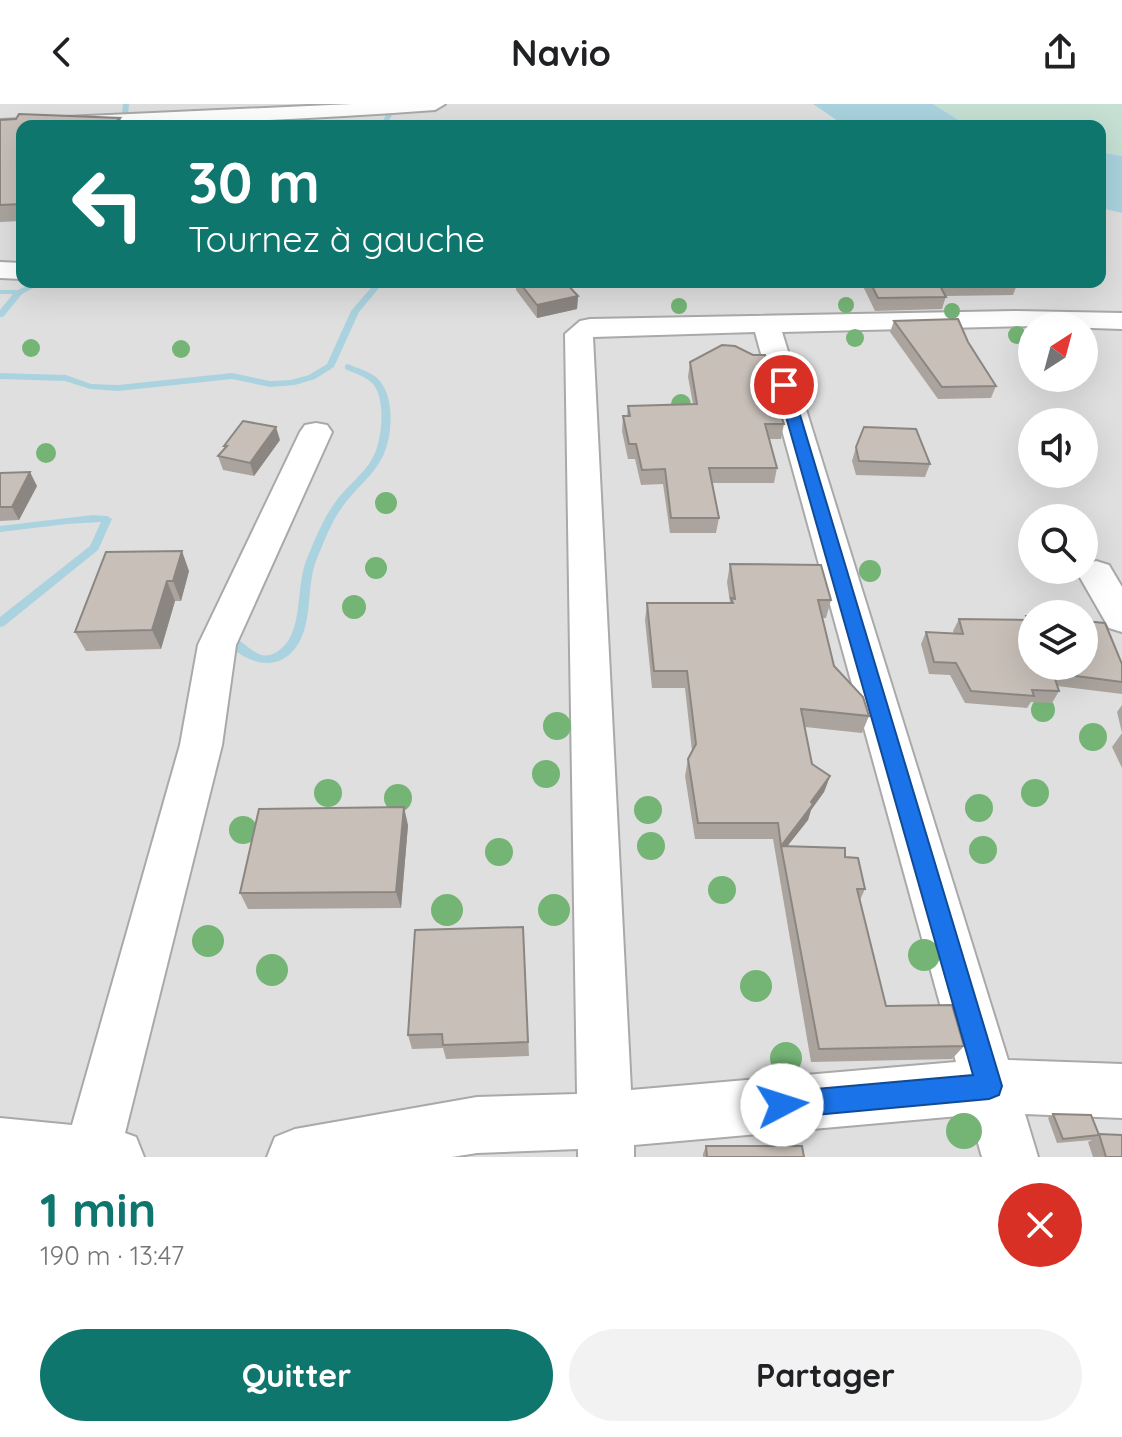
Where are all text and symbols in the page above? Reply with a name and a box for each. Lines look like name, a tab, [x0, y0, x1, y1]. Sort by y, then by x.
icon: back	[40, 30, 84, 74]
text: Navio	[511, 30, 611, 75]
icon: share	[1038, 30, 1082, 74]
text: 30 m	[188, 147, 320, 217]
icon: left	[56, 152, 160, 256]
text: Tournez à gauche	[188, 216, 485, 261]
north arrow	[1018, 312, 1098, 392]
map controls	[1018, 312, 1098, 680]
pin	[750, 351, 818, 419]
icon: arrive	[762, 363, 806, 407]
button: sound	[1018, 408, 1098, 488]
button: search	[1018, 504, 1098, 584]
button: layers	[1018, 600, 1098, 680]
position arrow	[740, 1063, 824, 1147]
text: 1 min	[40, 1179, 156, 1239]
button: close	[998, 1183, 1082, 1267]
text: 190 m · 13:47	[40, 1239, 184, 1272]
button: Quitter	[40, 1329, 553, 1421]
button: Partager	[569, 1329, 1082, 1421]

